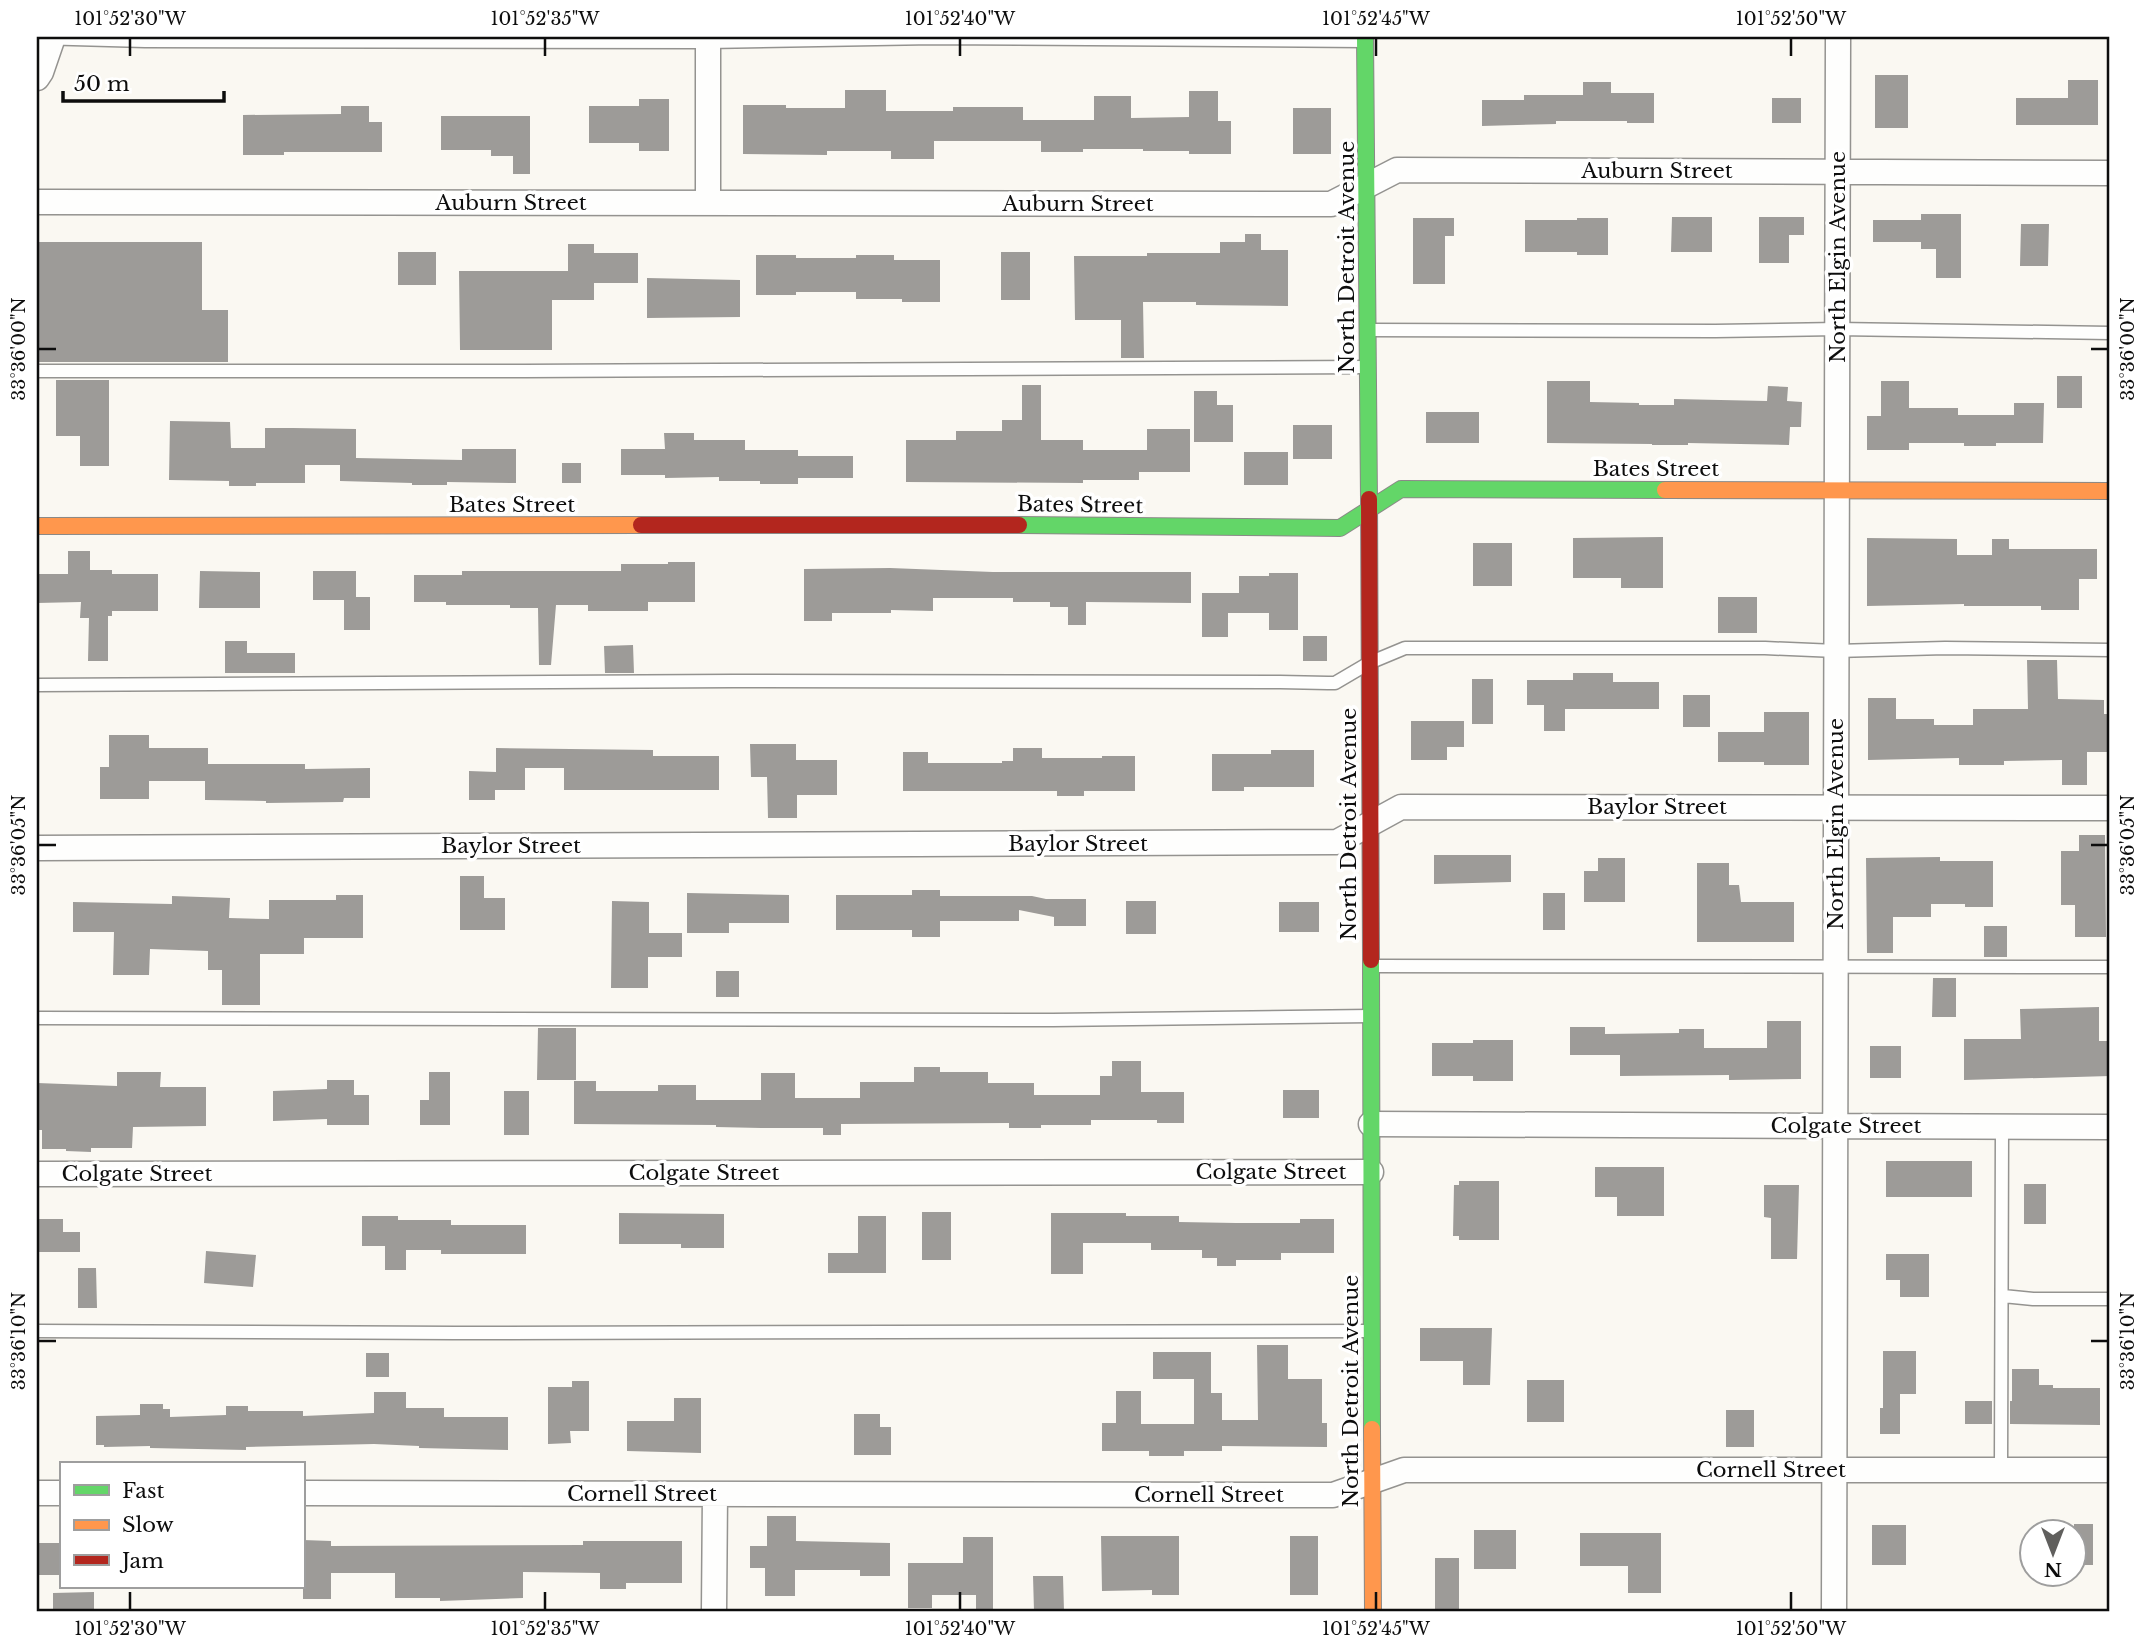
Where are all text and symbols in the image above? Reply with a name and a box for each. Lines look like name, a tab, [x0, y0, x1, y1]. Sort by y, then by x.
text: 101°52'30"W	[74, 8, 187, 30]
text: 101°52'35"W	[490, 8, 600, 30]
text: 101°52'40"W	[905, 8, 1016, 30]
text: 101°52'45"W	[1322, 8, 1431, 30]
text: 101°52'50"W	[1736, 8, 1847, 30]
scale bar	[63, 60, 224, 104]
text: 50 m	[74, 71, 130, 97]
street label: North Detroit Avenue	[1334, 141, 1360, 373]
street label: North Elgin Avenue	[1825, 151, 1851, 363]
street label: Auburn Street	[1580, 158, 1733, 184]
street label: Auburn Street	[434, 190, 587, 216]
street label: Auburn Street	[1001, 191, 1154, 217]
text: 33°36'00"N	[8, 297, 30, 401]
text: 33°36'00"N	[2117, 297, 2139, 401]
street label: Bates Street	[1593, 456, 1719, 482]
street label: Bates Street	[1017, 491, 1143, 519]
street label: Bates Street	[449, 492, 575, 518]
street label: North Detroit Avenue	[1336, 708, 1362, 940]
street label: North Elgin Avenue	[1823, 718, 1849, 930]
street label: Baylor Street	[1587, 794, 1727, 820]
text: 33°36'05"N	[8, 795, 30, 895]
text: 33°36'05"N	[2117, 795, 2139, 895]
street label: Baylor Street	[1008, 831, 1148, 857]
street label: Baylor Street	[441, 833, 581, 859]
street label: Colgate Street	[1771, 1113, 1921, 1139]
street label: Colgate Street	[1196, 1159, 1346, 1185]
street label: Colgate Street	[629, 1160, 779, 1186]
street label: Colgate Street	[62, 1161, 212, 1187]
street label: North Detroit Avenue	[1338, 1275, 1364, 1507]
text: 33°36'10"N	[8, 1292, 30, 1390]
text: 33°36'10"N	[2117, 1292, 2139, 1390]
street label: Cornell Street	[1696, 1457, 1846, 1483]
legend	[60, 1462, 304, 1588]
text: Fast	[122, 1478, 164, 1504]
street label: Cornell Street	[567, 1481, 717, 1507]
street label: Cornell Street	[1134, 1482, 1284, 1508]
text: Slow	[122, 1512, 174, 1538]
north arrow	[2018, 1518, 2088, 1588]
text: Jam	[119, 1548, 164, 1574]
text: N	[2044, 1558, 2062, 1581]
text: 101°52'30"W	[74, 1618, 187, 1640]
text: 101°52'35"W	[490, 1618, 600, 1640]
text: 101°52'40"W	[905, 1618, 1016, 1640]
text: 101°52'45"W	[1322, 1618, 1431, 1640]
text: 101°52'50"W	[1736, 1618, 1847, 1640]

